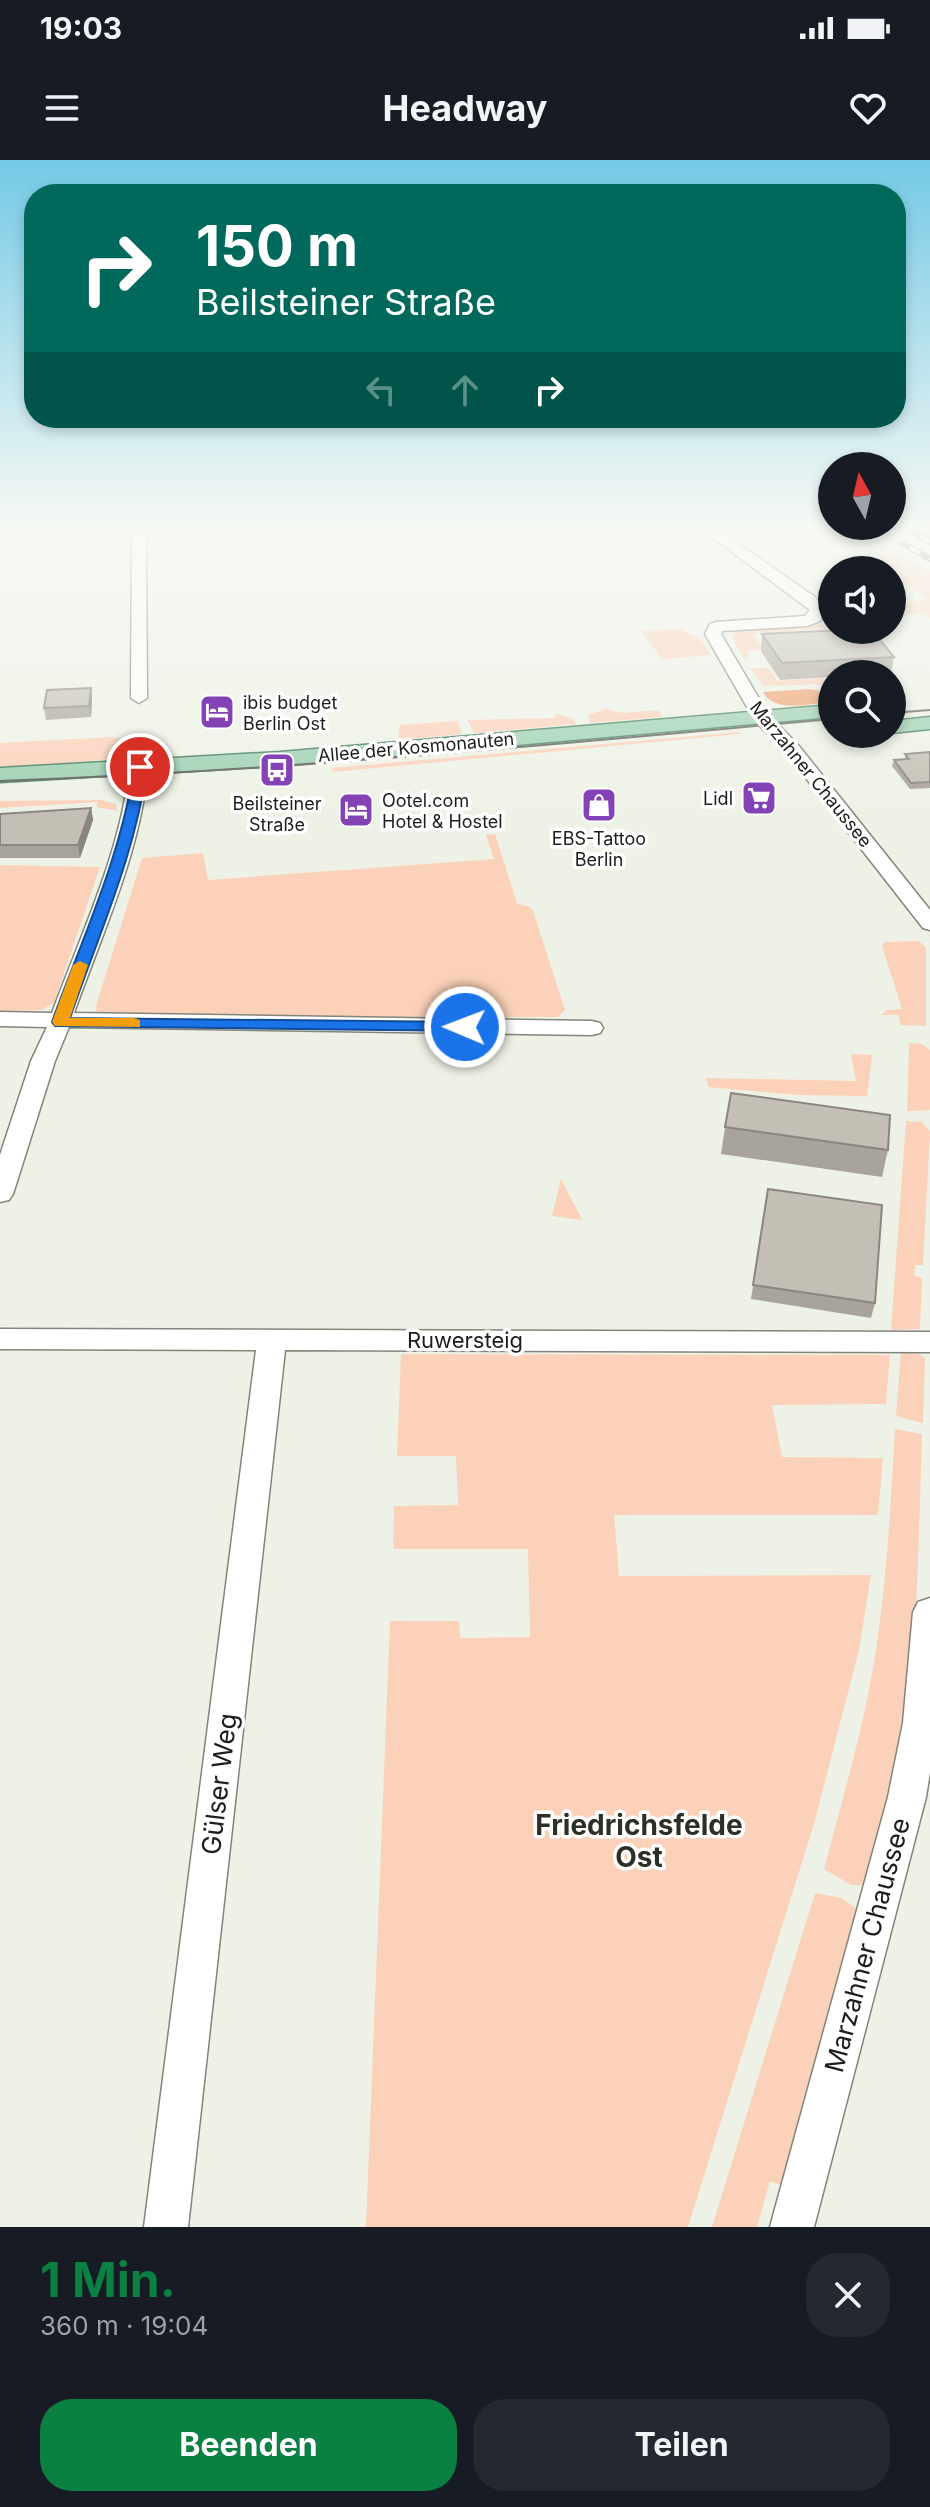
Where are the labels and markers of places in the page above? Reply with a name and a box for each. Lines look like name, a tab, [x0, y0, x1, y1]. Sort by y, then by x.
place label: ibis budget Berlin Ost	[243, 692, 338, 734]
hotel icon: ibis budget Berlin Ost	[198, 693, 236, 731]
pin	[106, 733, 174, 801]
bus stop icon: Beilsteiner Straße	[258, 751, 296, 789]
supermarket icon: Lidl	[740, 779, 778, 817]
shop icon: EBS-Tattoo Berlin	[580, 786, 618, 824]
place label: Lidl	[703, 788, 733, 809]
place label: Ootel.com Hotel & Hostel	[382, 790, 503, 832]
hotel icon: Ootel.com Hotel & Hostel	[337, 791, 375, 829]
place label: Beilsteiner Straße	[233, 793, 322, 835]
place label: EBS-Tattoo Berlin	[552, 828, 646, 870]

